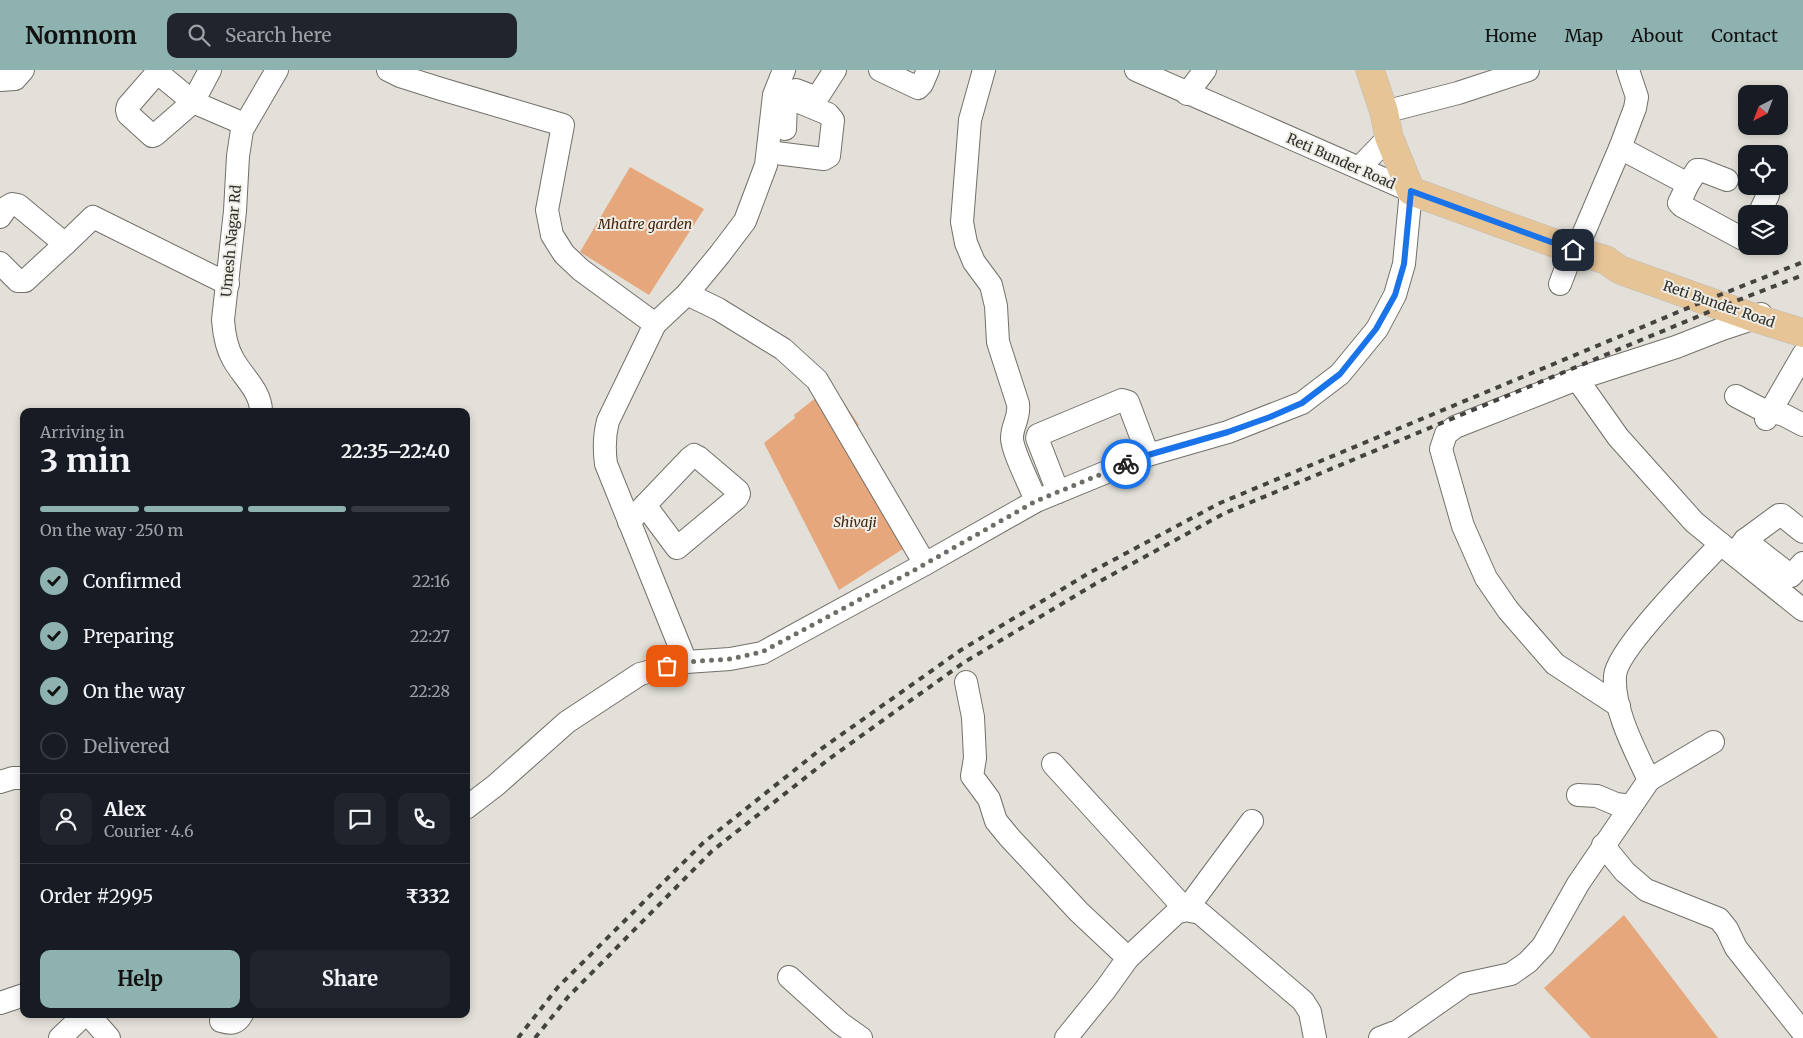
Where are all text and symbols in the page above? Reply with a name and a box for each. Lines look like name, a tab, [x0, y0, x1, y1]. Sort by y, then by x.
search box	[167, 13, 517, 58]
text: Nomnom	[25, 20, 137, 51]
icon: search	[185, 21, 213, 49]
text: Search here	[225, 23, 331, 47]
text: Home	[1485, 24, 1537, 47]
text: Map	[1565, 24, 1603, 47]
text: About	[1631, 24, 1683, 47]
text: Contact	[1711, 24, 1778, 47]
north arrow	[1738, 85, 1788, 135]
map controls	[1738, 85, 1788, 255]
street label: Reti Bunder Road	[1284, 129, 1399, 193]
button: locate	[1738, 145, 1788, 195]
street label: Umesh Nagar Rd	[217, 184, 245, 298]
button: layers	[1738, 205, 1788, 255]
park label: Mhatre garden	[597, 215, 692, 233]
pin	[1552, 229, 1594, 271]
icon: home	[1559, 236, 1587, 264]
street label: Reti Bunder Road	[1661, 276, 1778, 332]
text: Arriving in	[40, 422, 125, 442]
text: 22:35–22:40	[341, 439, 450, 463]
courier	[1101, 439, 1151, 489]
text: 3 min	[40, 441, 131, 481]
icon: bike	[1112, 450, 1140, 478]
park label: Shivaji	[833, 513, 877, 531]
text: On the way · 250 m	[40, 520, 183, 540]
icon: check	[40, 567, 68, 595]
text: Confirmed	[83, 569, 181, 593]
text: 22:16	[412, 571, 450, 591]
icon: check	[40, 622, 68, 650]
text: Preparing	[83, 624, 174, 648]
text: 22:27	[410, 626, 450, 646]
pin	[646, 645, 688, 687]
icon: bag	[653, 652, 681, 680]
icon: check	[40, 677, 68, 705]
text: On the way	[83, 679, 185, 703]
text: 22:28	[409, 681, 450, 701]
text: Delivered	[83, 734, 170, 758]
button: person	[40, 793, 92, 845]
button: chat	[334, 793, 386, 845]
button: phone	[398, 793, 450, 845]
text: Alex	[104, 797, 146, 821]
text: Courier · 4.6	[104, 821, 194, 841]
text: Order #2995	[40, 884, 153, 908]
text: ₹332	[405, 884, 450, 908]
button: Help	[40, 950, 240, 1008]
button: Share	[250, 950, 450, 1008]

